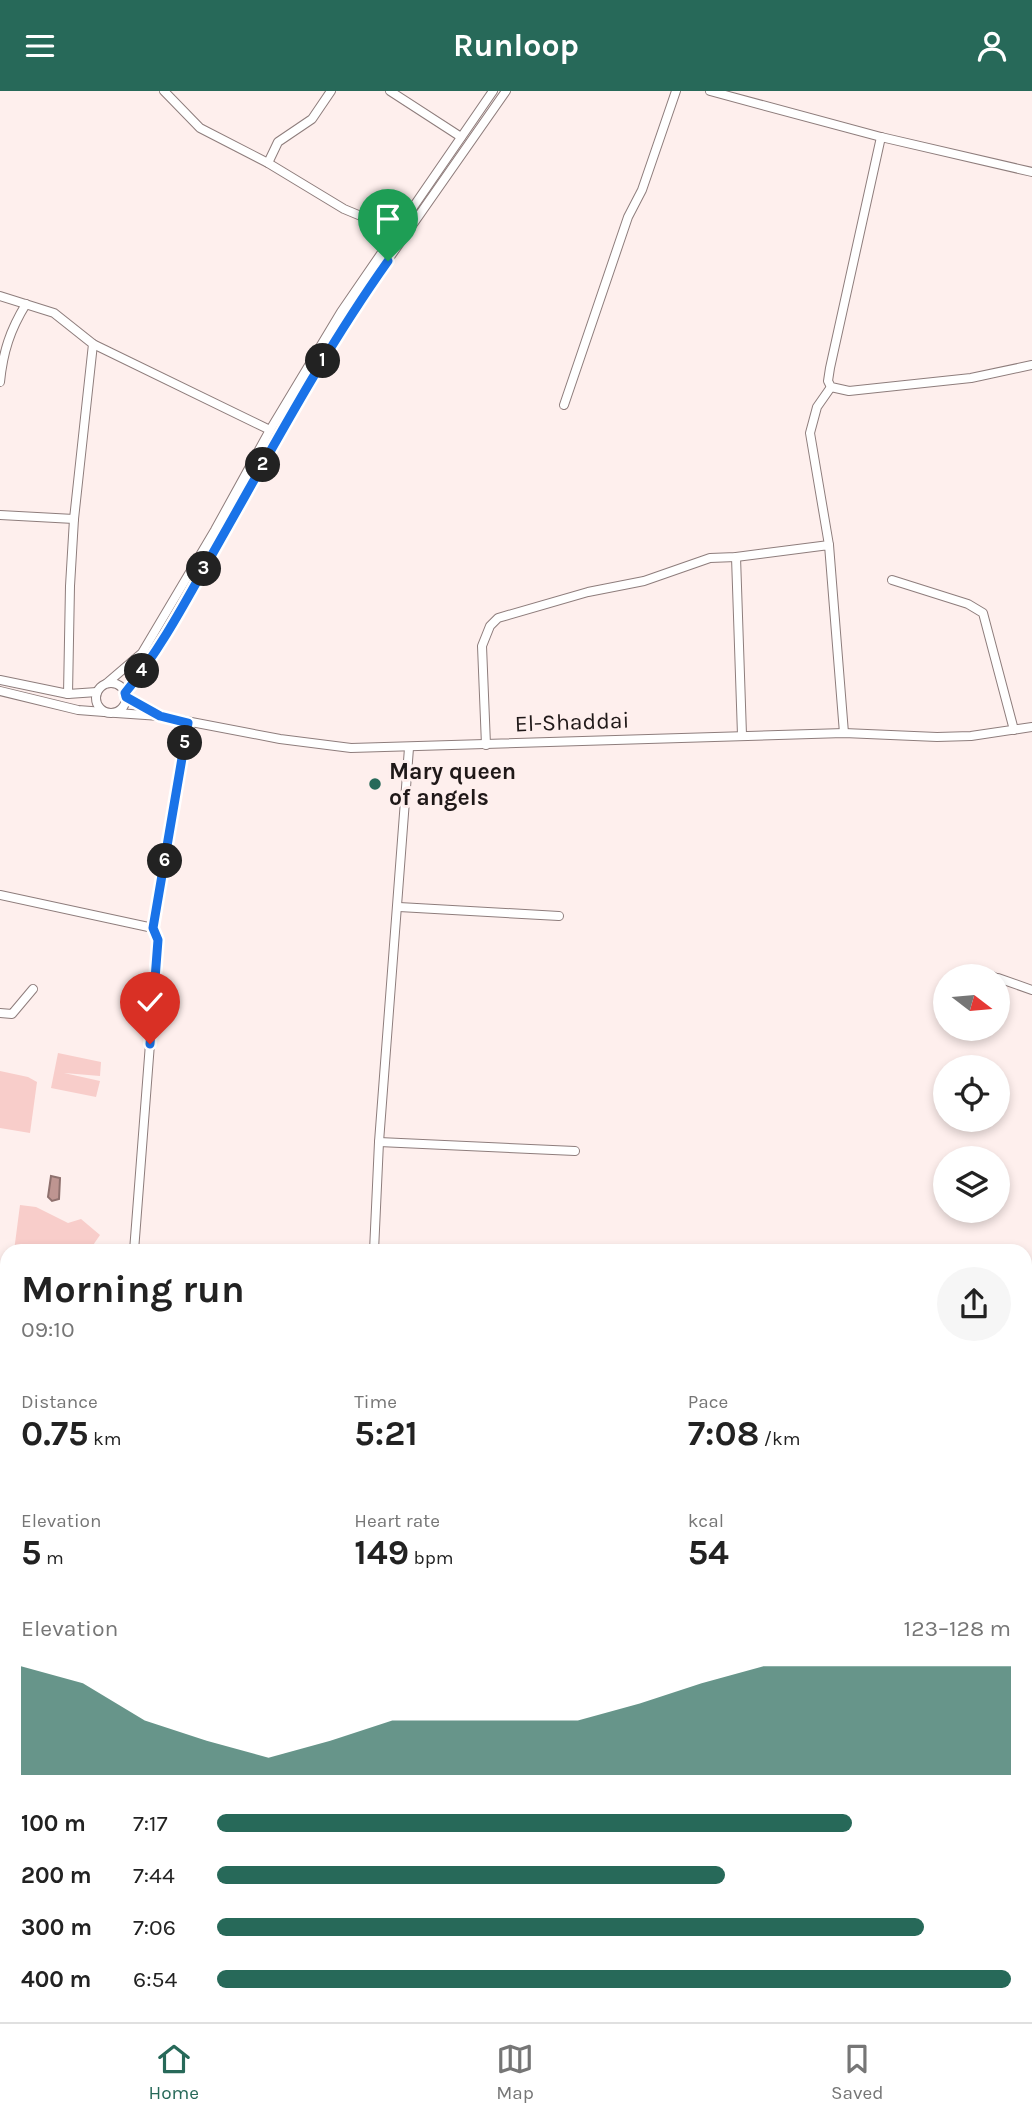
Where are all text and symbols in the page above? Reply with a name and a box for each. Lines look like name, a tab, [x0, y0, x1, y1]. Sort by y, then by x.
icon: menu	[21, 27, 59, 65]
text: Runloop	[453, 27, 579, 64]
icon: person	[973, 27, 1011, 65]
pin	[358, 189, 418, 261]
icon: arrive	[369, 200, 407, 238]
pin: 1	[306, 343, 340, 379]
text: 1	[319, 349, 326, 371]
pin: 2	[246, 447, 280, 483]
text: 2	[257, 453, 268, 475]
pin: 3	[186, 552, 222, 587]
text: 3	[198, 557, 209, 579]
pin: 4	[124, 653, 160, 689]
text: 4	[136, 659, 147, 681]
street label: El-Shaddai	[514, 707, 630, 737]
pin: 5	[168, 725, 202, 761]
text: 5	[179, 731, 190, 753]
place label: Mary queen of angels	[389, 758, 516, 811]
marker: Mary queen of angels	[367, 776, 383, 792]
pin: 6	[148, 843, 182, 879]
text: 6	[159, 849, 170, 871]
north arrow	[933, 964, 1010, 1041]
map controls	[933, 964, 1010, 1223]
pin	[120, 972, 180, 1044]
icon: check	[131, 983, 169, 1021]
button: locate	[933, 1055, 1010, 1132]
button: layers	[933, 1146, 1010, 1223]
text: Morning run	[21, 1267, 245, 1312]
button: share	[937, 1267, 1011, 1341]
text: 09:10	[21, 1316, 75, 1343]
text: Distance	[21, 1391, 98, 1413]
text: Time	[354, 1391, 397, 1413]
text: Pace	[688, 1391, 728, 1413]
text: 0.75	[21, 1413, 88, 1454]
text: 5:21	[354, 1413, 418, 1454]
text: 7:08	[688, 1413, 759, 1454]
text: km	[88, 1428, 121, 1450]
text: /km	[759, 1428, 800, 1450]
text: Elevation	[21, 1510, 101, 1532]
text: Heart rate	[354, 1510, 440, 1532]
text: kcal	[688, 1510, 724, 1532]
text: 5	[21, 1532, 41, 1573]
text: 149	[354, 1532, 409, 1573]
text: 54	[688, 1532, 729, 1573]
text: m	[41, 1547, 64, 1569]
text: bpm	[409, 1547, 454, 1569]
text: Elevation	[21, 1615, 118, 1642]
text: 123–128 m	[904, 1615, 1011, 1642]
text: 100 m	[21, 1810, 86, 1837]
text: 7:17	[133, 1810, 168, 1837]
text: 200 m	[21, 1862, 92, 1889]
text: 7:44	[133, 1862, 175, 1889]
text: 300 m	[21, 1914, 92, 1941]
text: 7:06	[133, 1914, 176, 1941]
text: 400 m	[21, 1966, 91, 1993]
text: 6:54	[133, 1966, 177, 1993]
tab: Home	[148, 2040, 199, 2104]
tab: Map	[496, 2040, 534, 2104]
tab: Saved	[831, 2040, 884, 2104]

